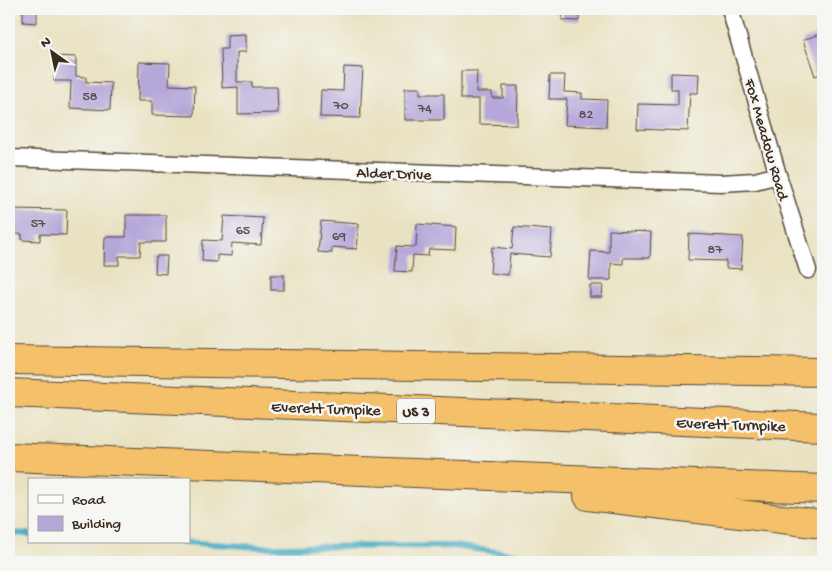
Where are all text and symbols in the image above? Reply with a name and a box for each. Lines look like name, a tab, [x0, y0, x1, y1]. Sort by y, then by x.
north arrow	[28, 28, 78, 78]
text: N	[38, 34, 55, 53]
street label: Fox Meadow Road	[738, 76, 792, 205]
house number: 58	[82, 89, 98, 106]
house number: 70	[332, 98, 349, 115]
house number: 74	[417, 101, 432, 118]
house number: 82	[579, 107, 593, 124]
street label: Alder Drive	[356, 165, 432, 186]
house number: 57	[31, 216, 46, 233]
house number: 65	[236, 223, 250, 240]
house number: 69	[332, 229, 346, 246]
house number: 87	[708, 242, 723, 259]
road number: US 3	[397, 398, 435, 424]
street label: Everett Turnpike	[271, 399, 382, 422]
street label: Everett Turnpike	[676, 415, 787, 438]
legend	[28, 478, 190, 544]
text: Road	[72, 492, 106, 510]
text: Building	[71, 516, 121, 534]

